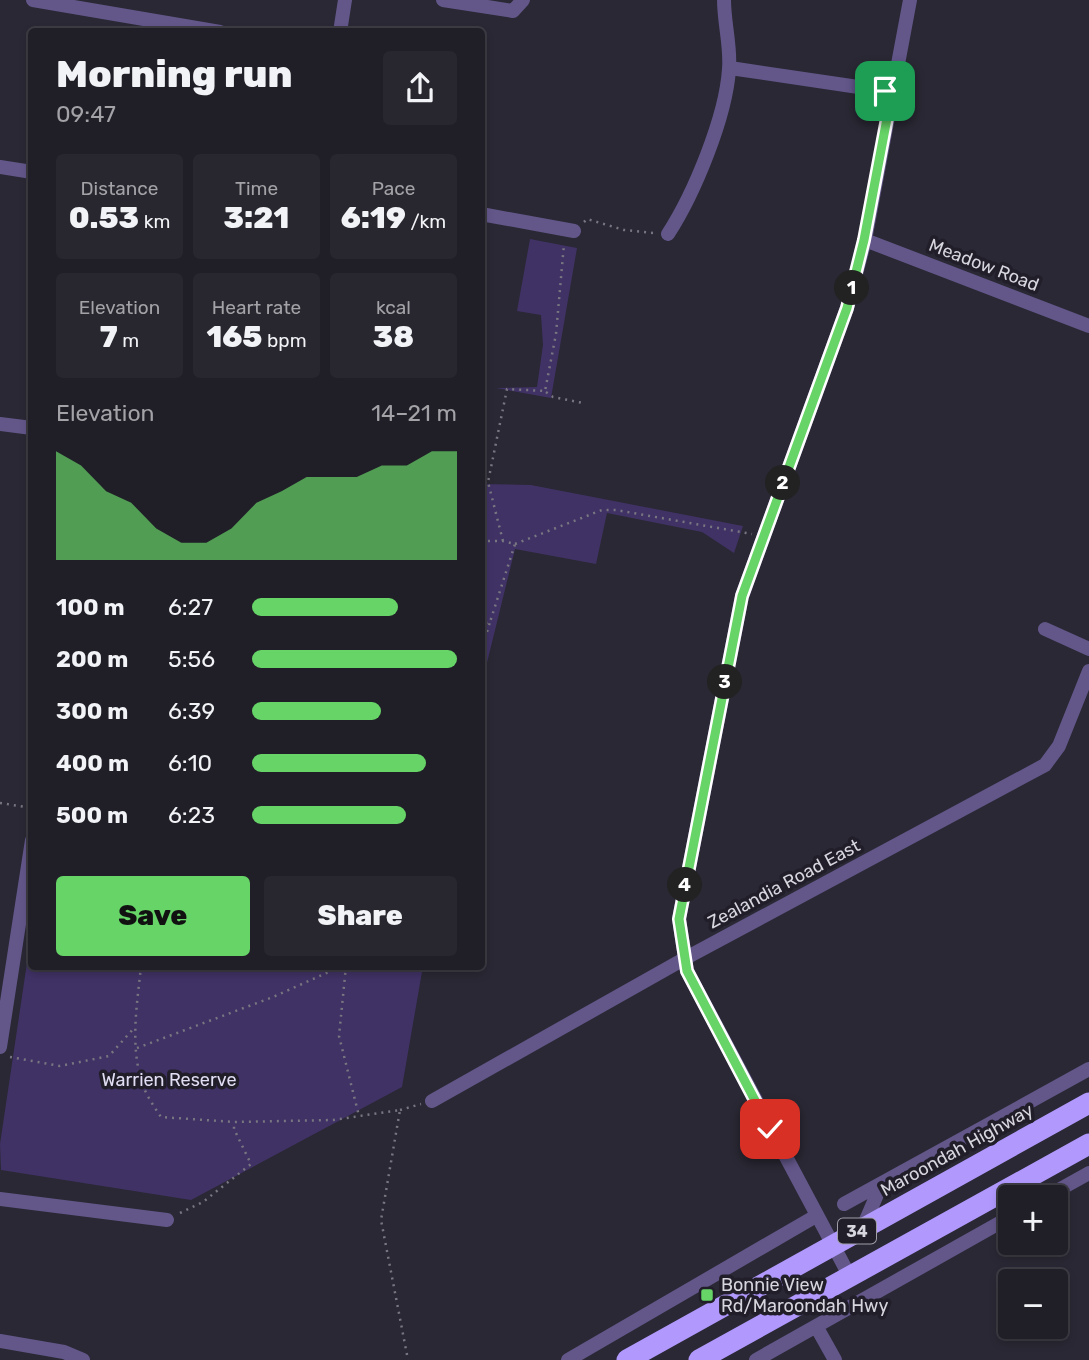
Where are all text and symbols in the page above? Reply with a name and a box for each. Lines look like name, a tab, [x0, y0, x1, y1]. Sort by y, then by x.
text: Morning run	[56, 51, 293, 97]
button: share	[383, 51, 457, 125]
pin	[855, 61, 915, 121]
icon: arrive	[866, 72, 904, 110]
text: 09:47	[56, 100, 116, 128]
text: Distance	[81, 177, 158, 200]
text: Time	[235, 177, 278, 200]
text: Pace	[372, 177, 415, 200]
text: 0.53	[69, 200, 139, 236]
text: 3:21	[224, 200, 289, 236]
text: 6:19	[341, 200, 406, 236]
text: km	[139, 210, 170, 233]
text: /km	[406, 210, 446, 233]
street label: Meadow Road	[926, 234, 1042, 296]
pin: 1	[834, 270, 870, 306]
text: 1	[847, 276, 856, 299]
text: Elevation	[79, 296, 160, 319]
text: Heart rate	[212, 296, 301, 319]
text: kcal	[376, 296, 411, 319]
text: 7	[100, 319, 118, 355]
text: 165	[206, 319, 262, 355]
text: 38	[373, 319, 414, 355]
text: m	[118, 329, 139, 352]
text: bpm	[262, 329, 307, 352]
text: Elevation	[56, 399, 155, 427]
text: 14–21 m	[371, 399, 457, 427]
pin: 2	[766, 466, 800, 500]
text: 2	[776, 471, 789, 494]
text: 100 m	[56, 593, 125, 621]
text: 6:27	[168, 593, 213, 621]
text: 200 m	[56, 645, 128, 673]
text: 5:56	[168, 645, 215, 673]
pin: 3	[708, 664, 742, 700]
text: 3	[718, 670, 731, 693]
text: 300 m	[56, 697, 128, 725]
text: 6:39	[168, 697, 215, 725]
text: 400 m	[56, 749, 129, 777]
text: 6:10	[168, 749, 212, 777]
text: 500 m	[56, 801, 128, 829]
text: 6:23	[168, 801, 215, 829]
street label: Zealandia Road East	[704, 835, 864, 933]
pin: 4	[668, 868, 702, 903]
text: 4	[678, 873, 691, 896]
button: Save	[56, 876, 250, 956]
button: Share	[264, 876, 457, 956]
park label: Warrien Reserve	[102, 1069, 236, 1091]
pin	[740, 1099, 800, 1159]
street label: Maroondah Highway	[877, 1099, 1037, 1201]
icon: check	[751, 1110, 789, 1148]
map controls	[998, 1185, 1068, 1339]
button: +	[998, 1185, 1068, 1255]
road number: 34	[838, 1218, 876, 1244]
button: −	[998, 1269, 1068, 1339]
place label: Bonnie View Rd/Maroondah Hwy	[721, 1274, 888, 1317]
marker: Bonnie View Rd/Maroondah Hwy	[699, 1287, 715, 1303]

